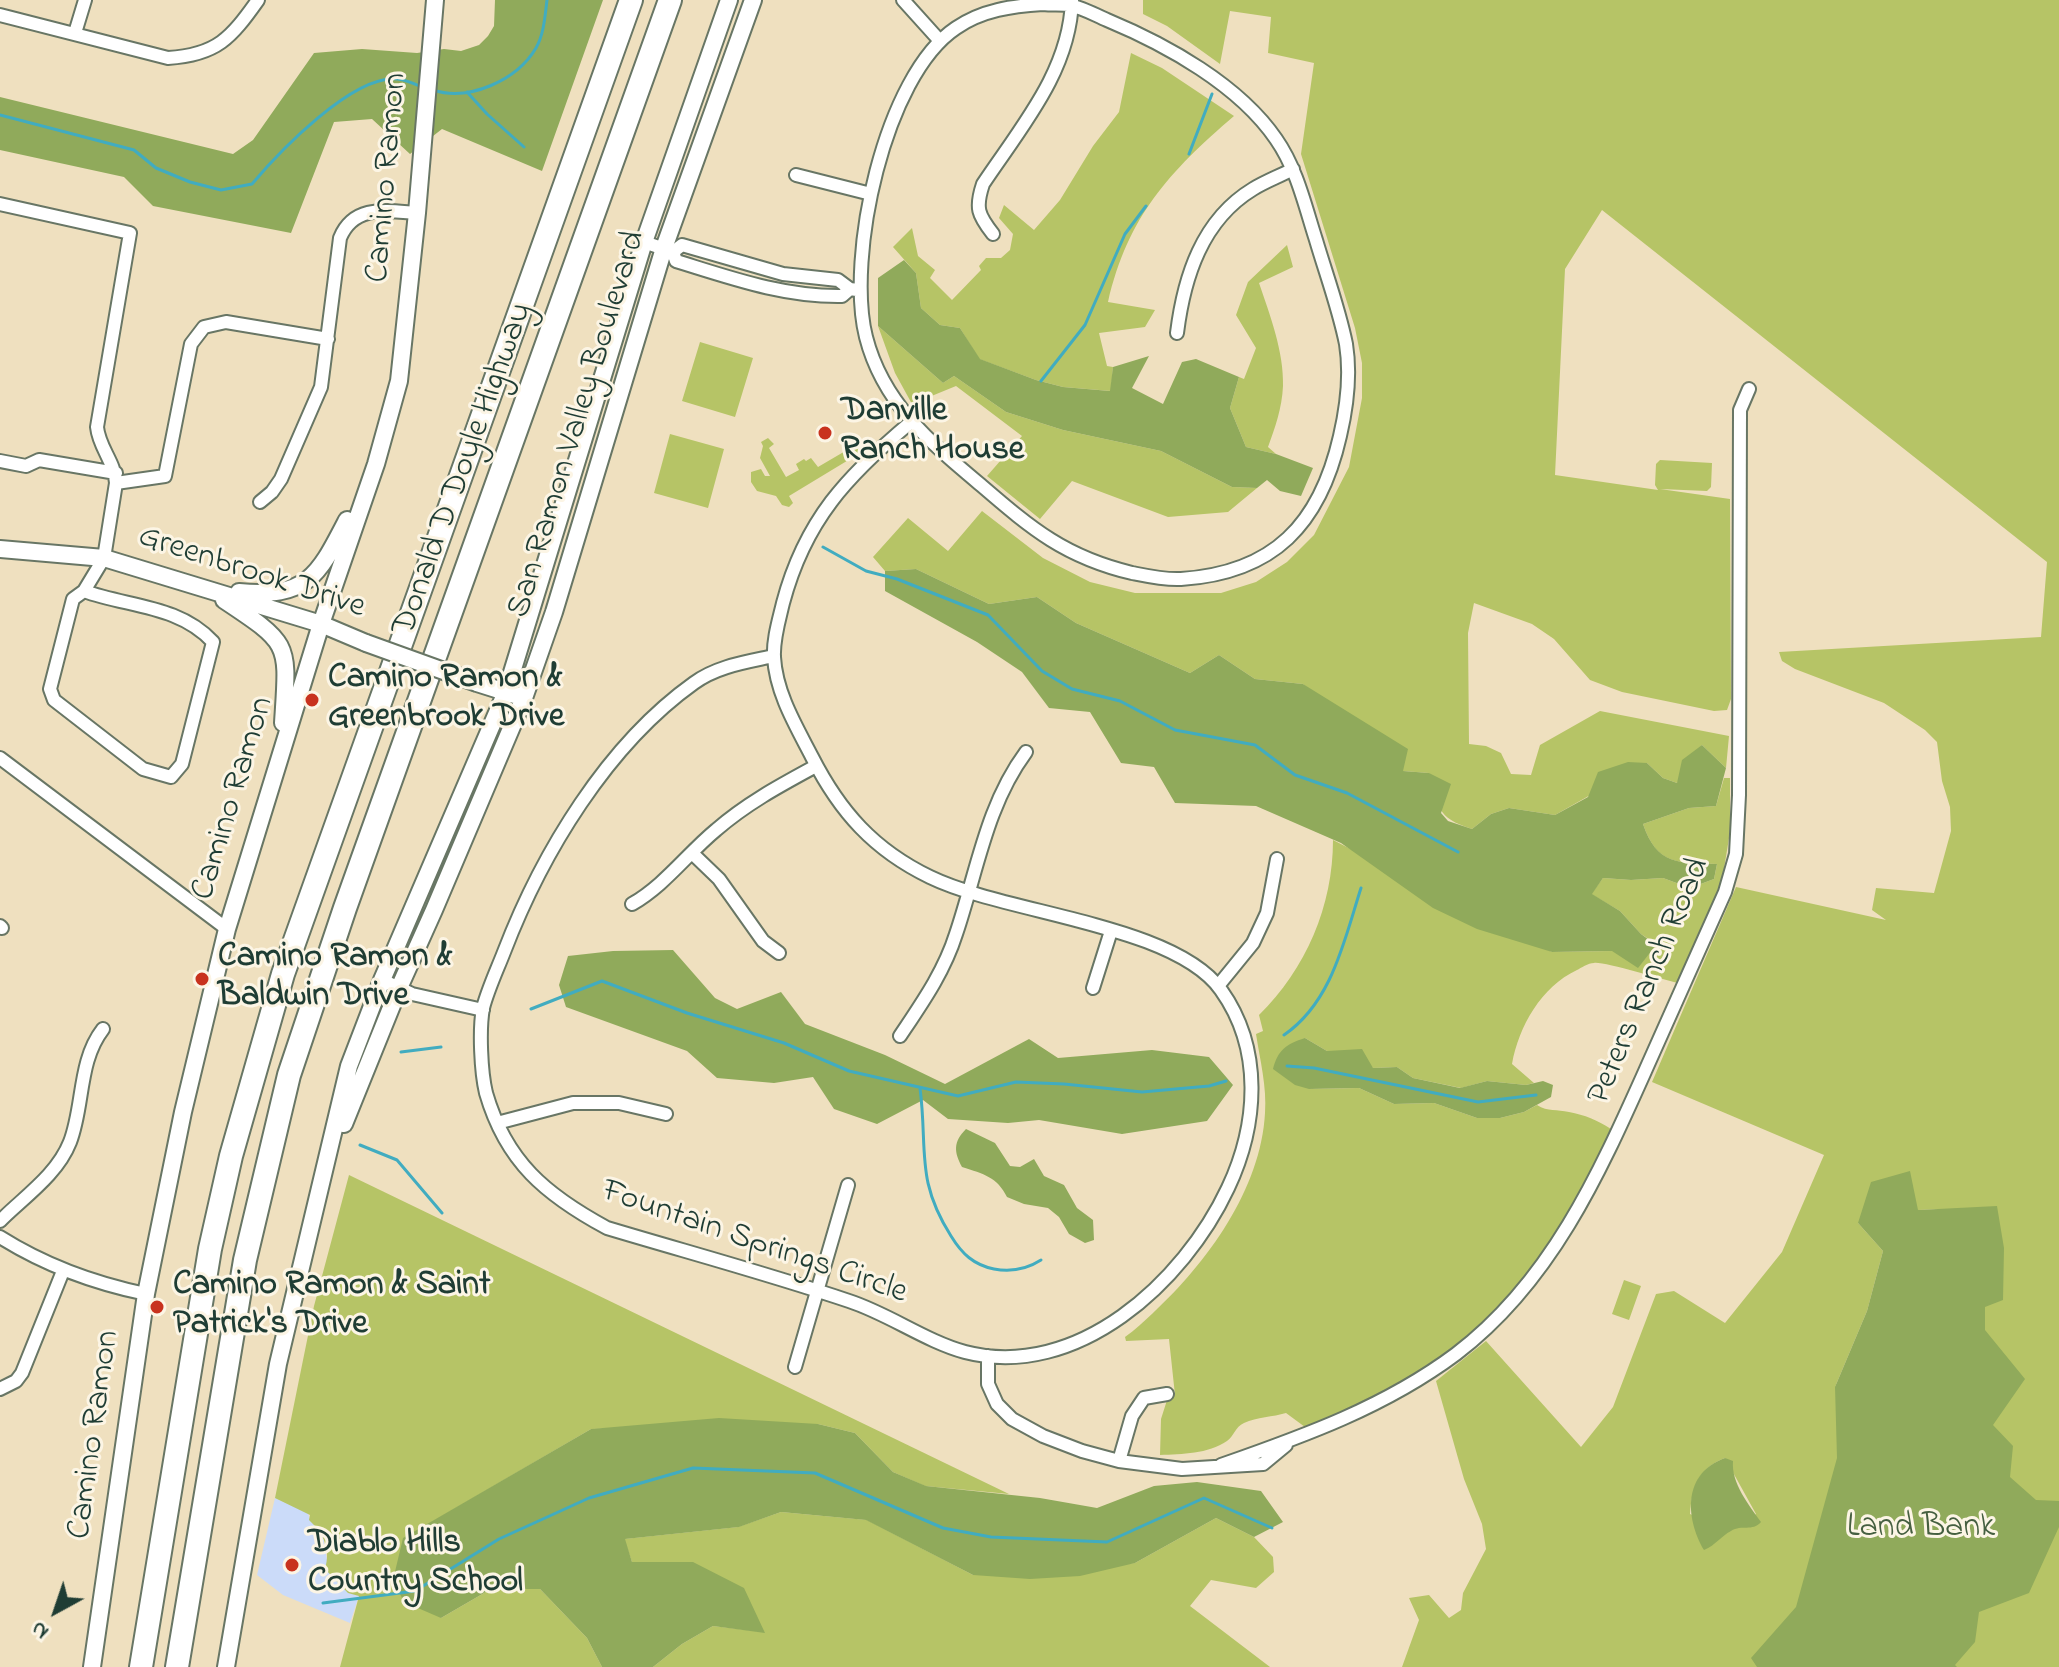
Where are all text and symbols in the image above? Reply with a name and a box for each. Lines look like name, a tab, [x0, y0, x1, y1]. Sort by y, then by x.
street label: Camino Ramon	[360, 71, 418, 285]
street label: San Ramon Valley Boulevard	[501, 227, 657, 623]
street label: Donald D Doyle Highway	[386, 298, 544, 642]
place label: Danville Ranch House	[841, 393, 1024, 472]
marker: Danville Ranch House	[816, 424, 834, 442]
street label: Greenbrook Drive	[132, 518, 370, 630]
place label: Camino Ramon & Greenbrook Drive	[328, 660, 564, 740]
marker: Camino Ramon & Greenbrook Drive	[303, 691, 321, 709]
street label: Camino Ramon	[185, 692, 285, 906]
street label: Peters Ranch Road	[1581, 853, 1721, 1111]
place label: Camino Ramon & Baldwin Drive	[218, 939, 452, 1018]
marker: Camino Ramon & Baldwin Drive	[193, 970, 211, 988]
street label: Fountain Springs Circle	[596, 1173, 912, 1315]
place label: Camino Ramon & Saint Patrick's Drive	[173, 1267, 490, 1346]
marker: Camino Ramon & Saint Patrick's Drive	[148, 1298, 166, 1316]
street label: Camino Ramon	[61, 1328, 131, 1542]
park label: Land Bank	[1847, 1509, 1995, 1549]
place label: Diablo Hills Country School	[308, 1525, 523, 1604]
marker: Diablo Hills Country School	[283, 1556, 301, 1574]
north arrow	[16, 1571, 96, 1651]
text: N	[25, 1612, 57, 1646]

